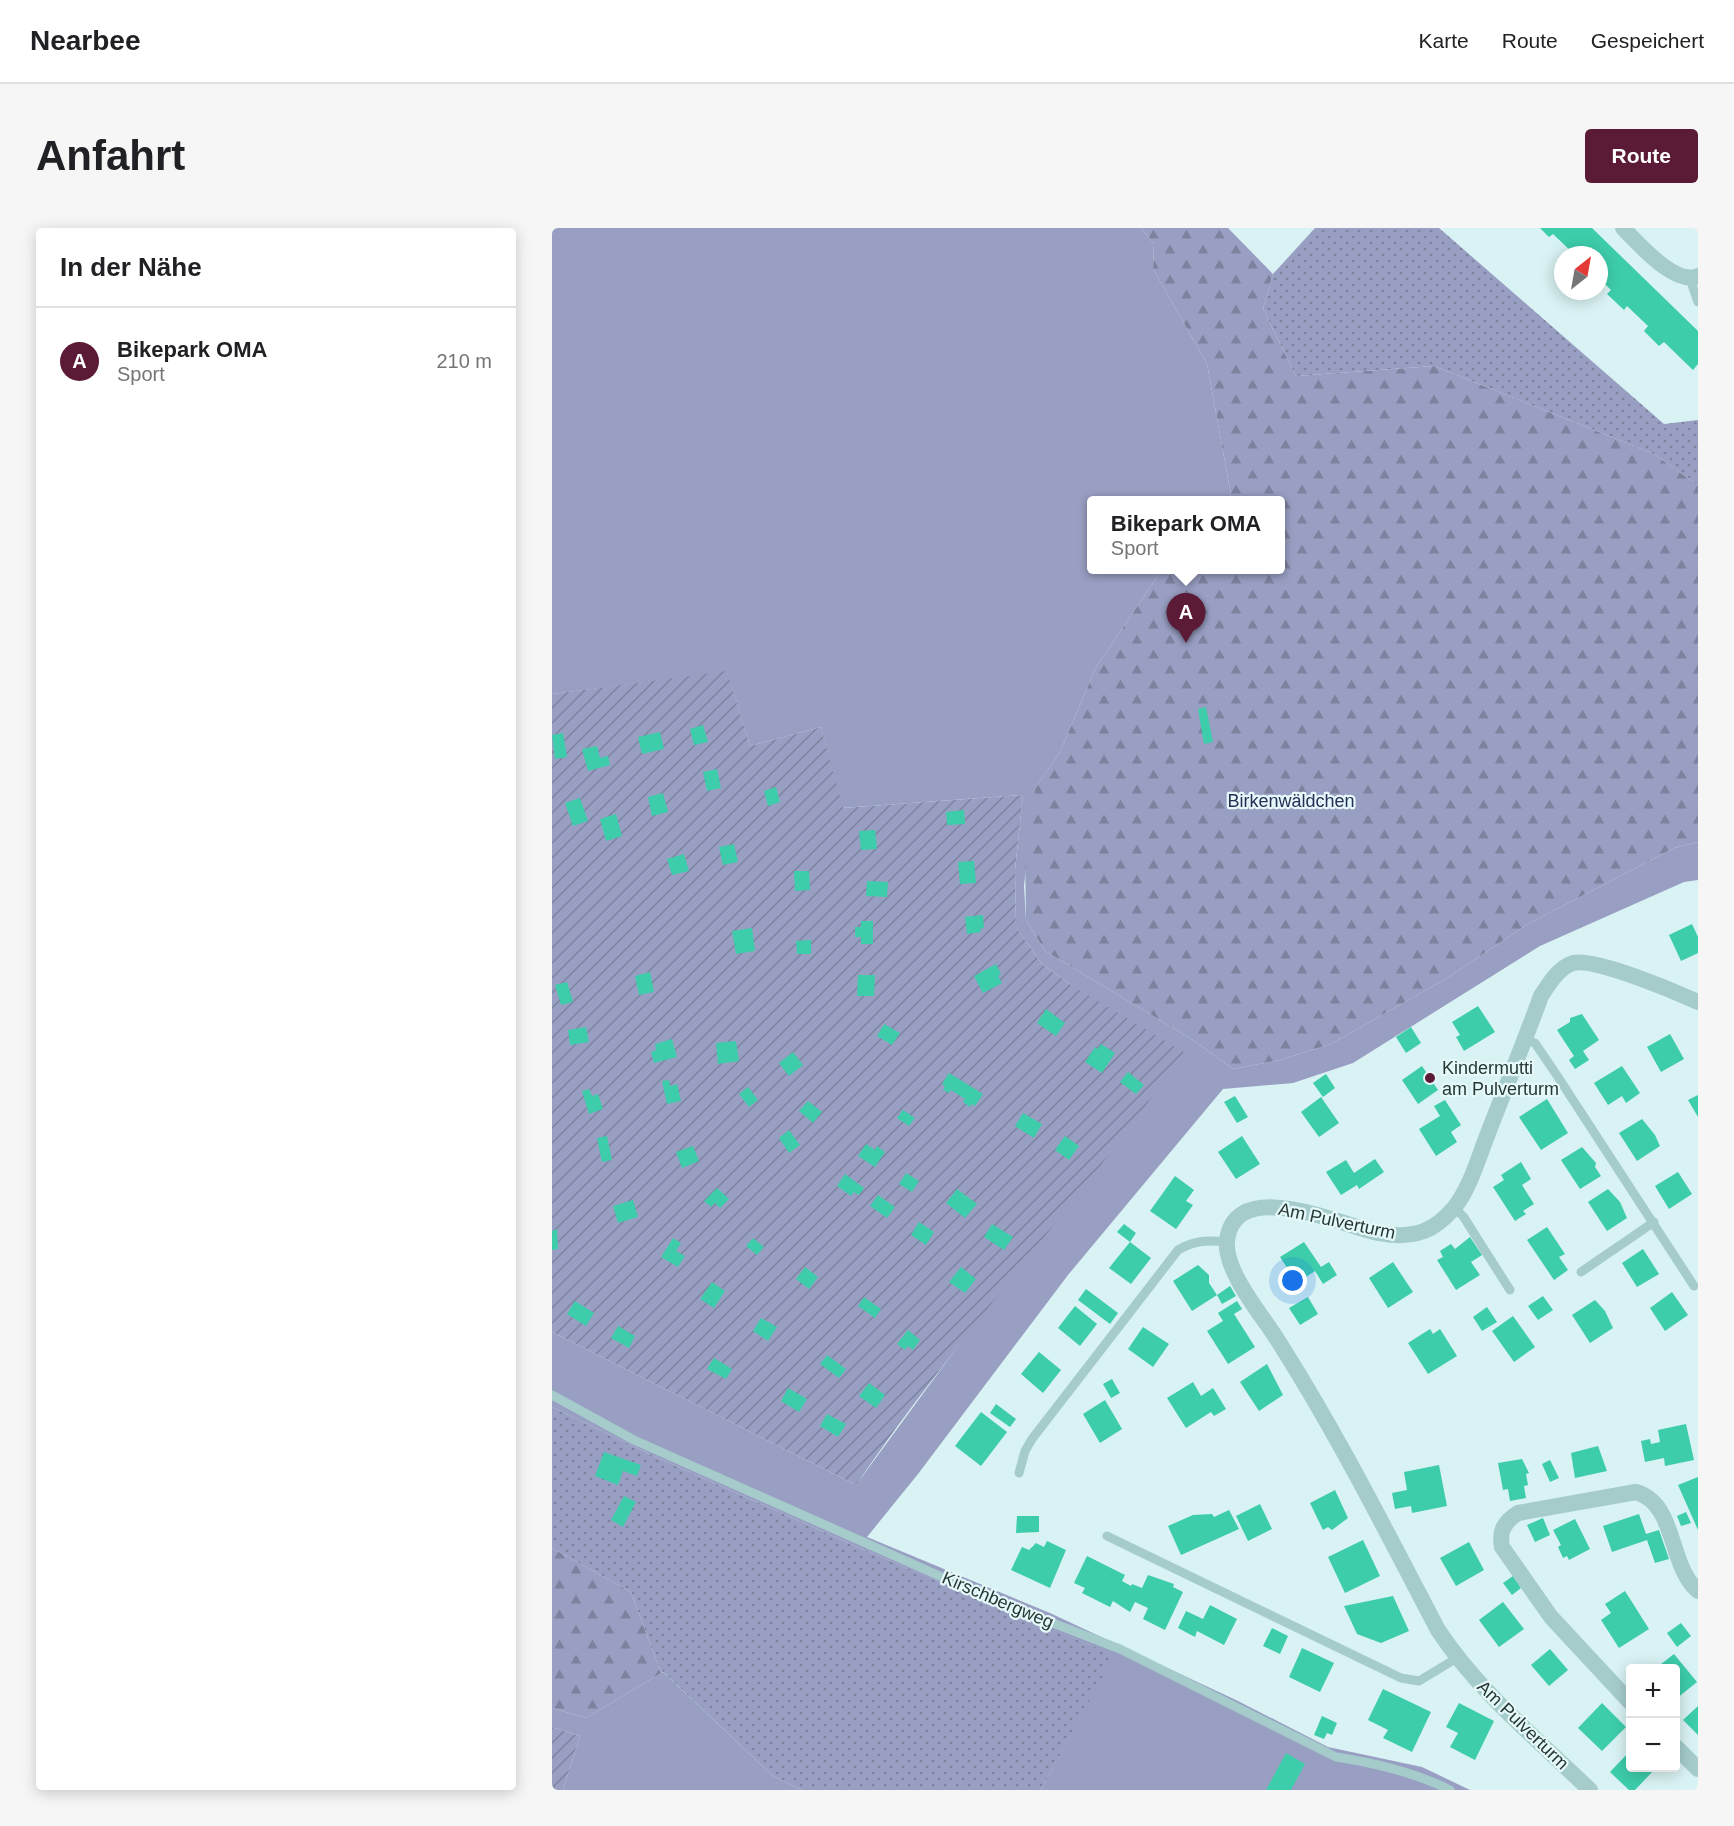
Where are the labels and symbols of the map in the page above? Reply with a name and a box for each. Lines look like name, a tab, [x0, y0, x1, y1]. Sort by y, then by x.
north arrow	[1554, 246, 1608, 300]
pin: A	[1166, 594, 1206, 643]
park label: Birkenwäldchen	[1227, 791, 1355, 811]
place label: Kindermutti am Pulverturm	[1442, 1058, 1559, 1099]
marker: Kindermutti am Pulverturm	[1423, 1071, 1437, 1085]
street label: Am Pulverturm	[1277, 1199, 1397, 1243]
your location	[1278, 1266, 1307, 1295]
street label: Kirschbergweg	[939, 1568, 1057, 1632]
street label: Am Pulverturm	[1473, 1676, 1573, 1774]

